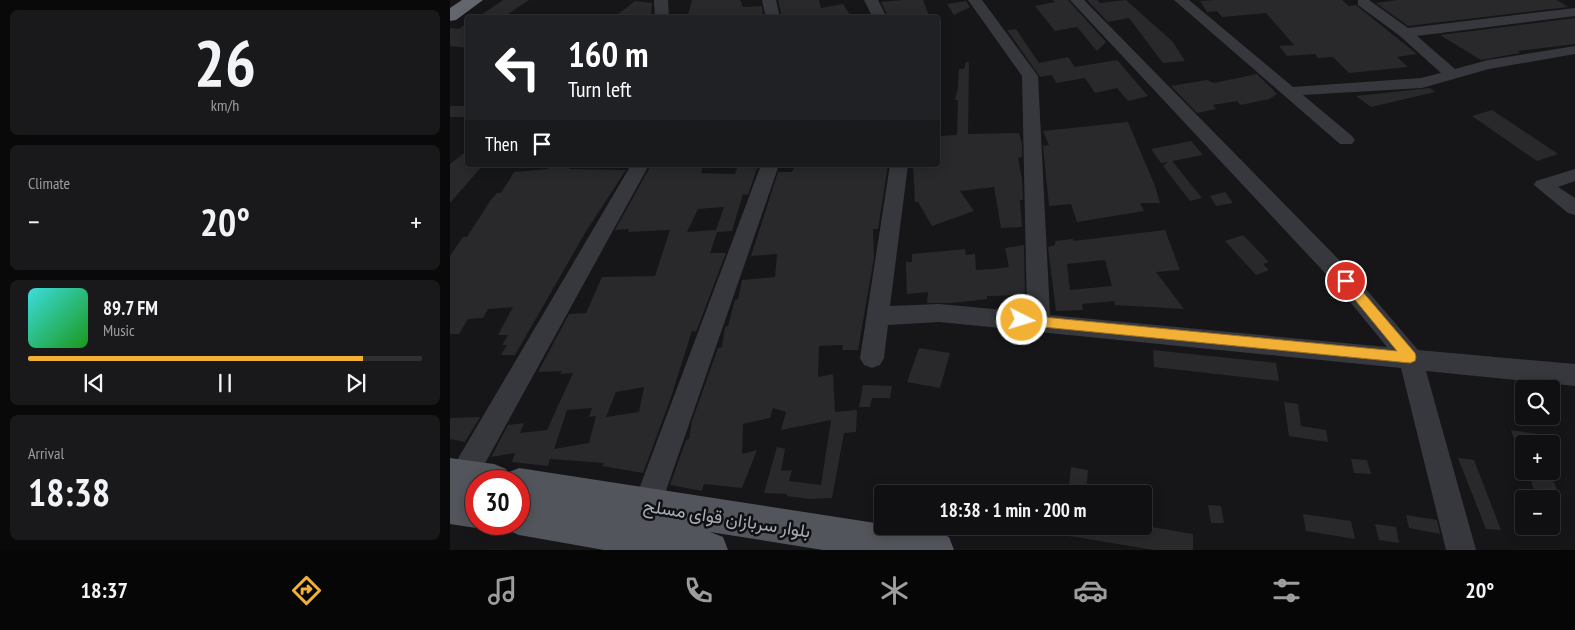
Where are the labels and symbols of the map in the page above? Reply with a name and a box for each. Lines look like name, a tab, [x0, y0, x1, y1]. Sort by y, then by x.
pin	[1325, 260, 1367, 302]
position arrow	[995, 293, 1047, 345]
speed limit sign: 30	[465, 470, 530, 535]
street label: بلوار سربازان قوای مسلح	[642, 493, 812, 544]

